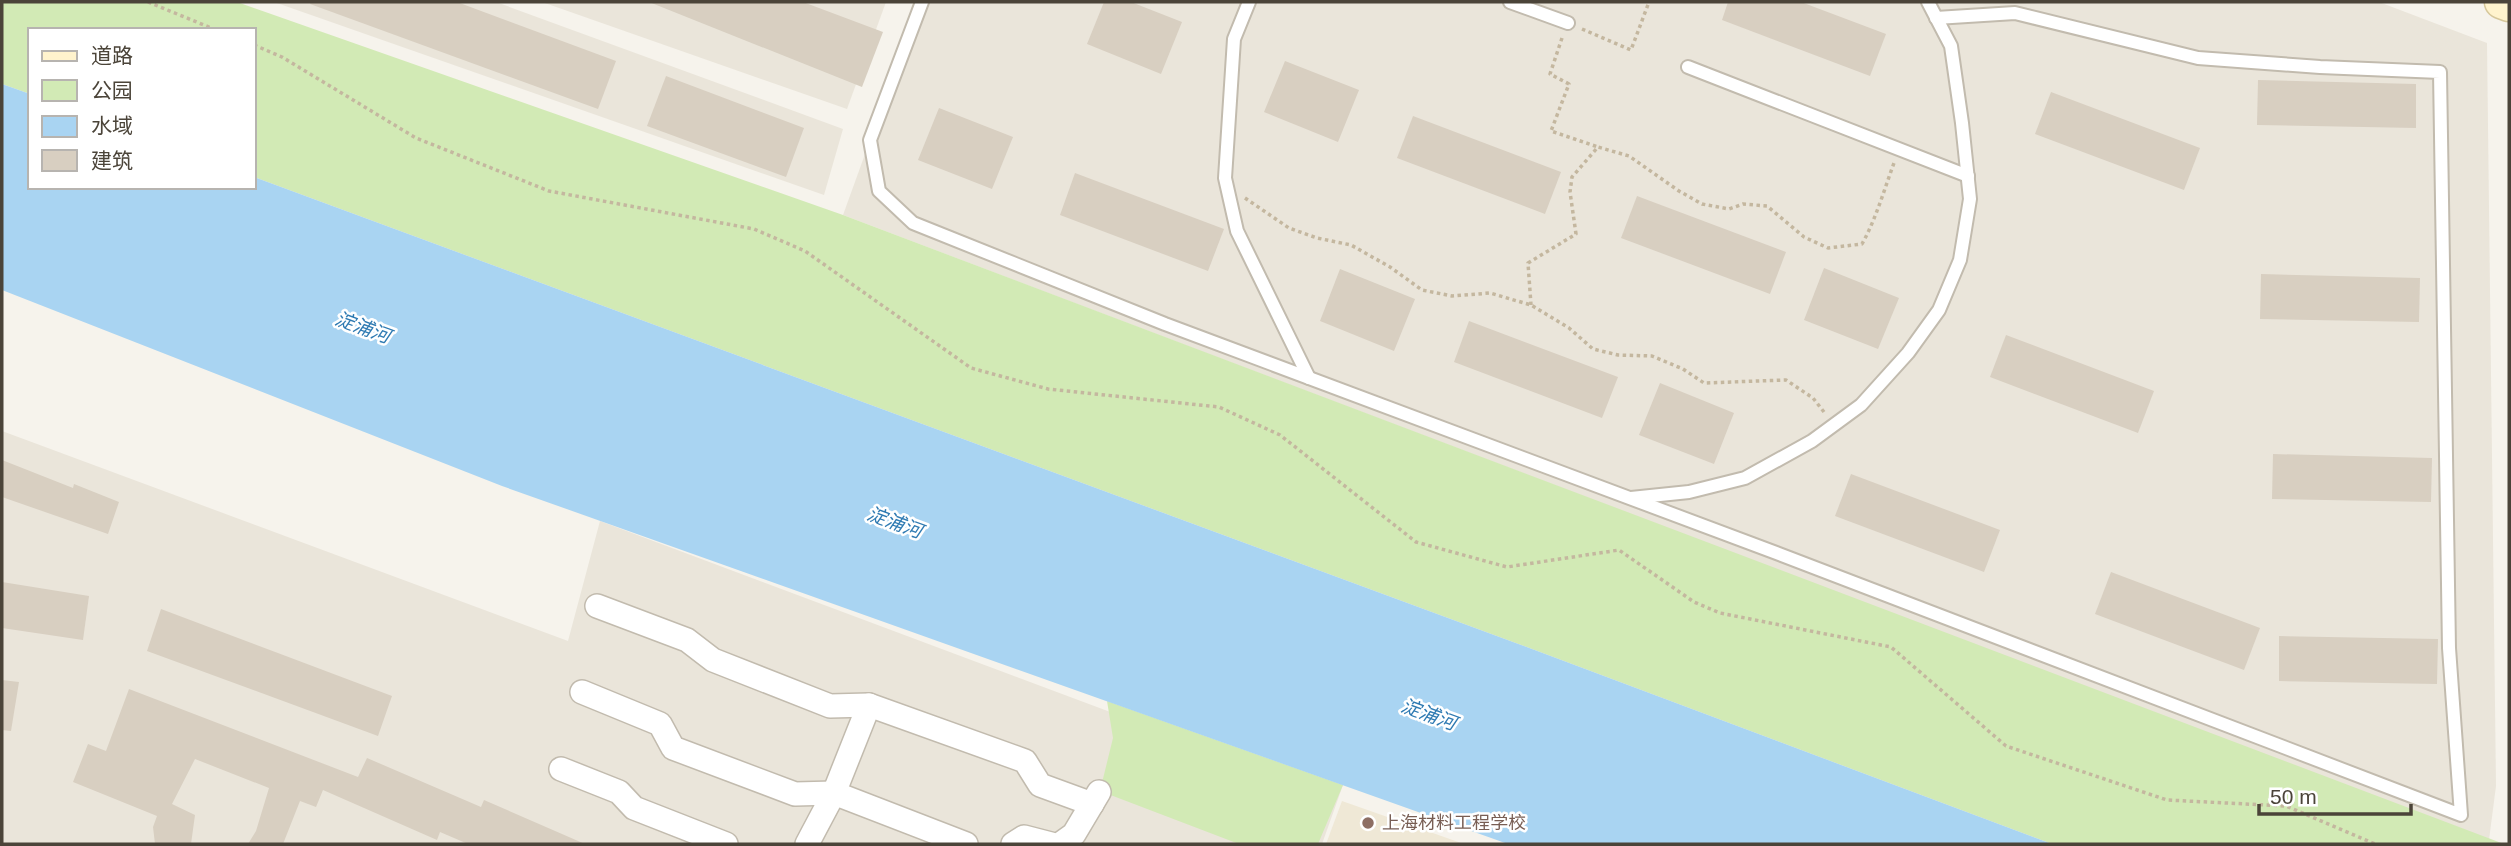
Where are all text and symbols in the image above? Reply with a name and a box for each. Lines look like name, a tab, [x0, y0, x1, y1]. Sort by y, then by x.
legend	[28, 28, 256, 189]
text: 道路	[91, 44, 133, 67]
text: 公园	[91, 79, 133, 102]
text: 水域	[91, 114, 133, 137]
text: 建筑	[91, 149, 133, 172]
water label: 淀浦河	[332, 308, 397, 348]
water label: 淀浦河	[864, 503, 929, 543]
water label: 淀浦河	[1398, 695, 1463, 735]
scale bar	[2259, 772, 2411, 816]
text: 50 m	[2270, 785, 2317, 808]
place label: 上海材料工程学校	[1382, 813, 1526, 833]
marker: 上海材料工程学校	[1360, 815, 1376, 831]

